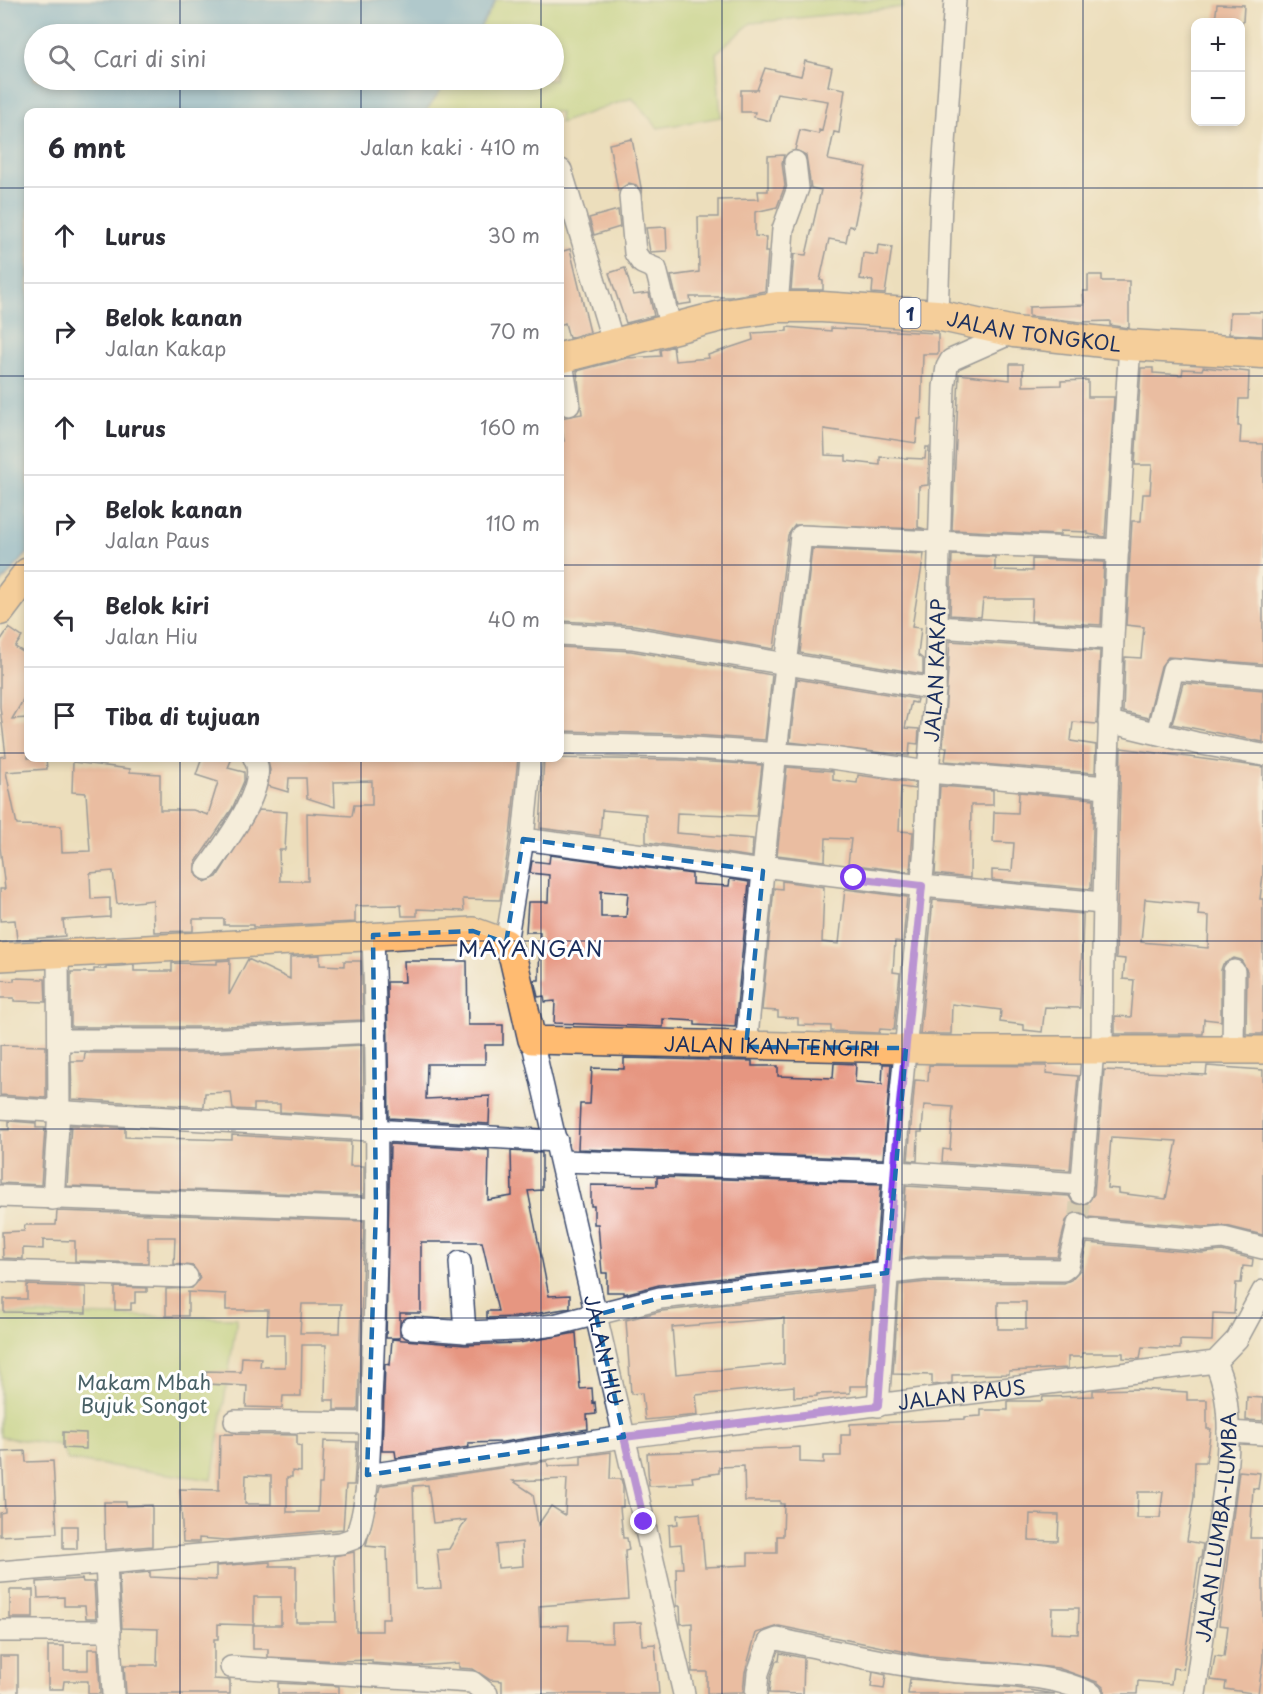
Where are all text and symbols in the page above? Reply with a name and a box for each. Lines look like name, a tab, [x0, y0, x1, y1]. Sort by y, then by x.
map controls	[1191, 18, 1245, 126]
button: +	[1191, 18, 1245, 72]
search box	[24, 24, 564, 90]
icon: search	[45, 41, 78, 74]
text: Cari di sini	[93, 41, 206, 74]
button: −	[1191, 72, 1245, 126]
text: 6 mnt	[48, 128, 126, 167]
text: Jalan kaki · 410 m	[360, 132, 540, 162]
icon: ahead	[48, 219, 81, 252]
text: Lurus	[105, 219, 166, 252]
text: 30 m	[487, 220, 540, 250]
road number: 1	[900, 298, 920, 328]
text: Belok kanan	[105, 300, 242, 333]
street label: JALAN TONGKOL	[944, 303, 1123, 359]
icon: right	[48, 315, 81, 348]
text: 70 m	[490, 316, 540, 346]
text: Jalan Kakap	[105, 333, 226, 363]
icon: ahead	[48, 411, 81, 444]
text: Lurus	[105, 411, 166, 444]
text: 160 m	[480, 412, 540, 442]
text: Belok kanan	[105, 492, 242, 525]
icon: right	[48, 507, 81, 540]
text: 110 m	[486, 508, 540, 538]
text: Jalan Paus	[105, 525, 210, 555]
text: Belok kiri	[105, 588, 209, 621]
street label: JALAN KAKAP	[916, 598, 953, 743]
icon: left	[48, 603, 81, 636]
text: 40 m	[488, 604, 540, 634]
text: Jalan Hiu	[105, 621, 198, 651]
icon: arrive	[48, 699, 81, 732]
text: Tiba di tujuan	[105, 699, 260, 732]
route start	[840, 864, 866, 890]
district label: MAYANGAN	[458, 931, 604, 964]
street label: JALAN IKAN TENGIRI	[664, 1028, 879, 1063]
street label: JALAN HIU	[577, 1291, 631, 1408]
park label: Makam Mbah Bujuk Songot	[77, 1367, 211, 1420]
street label: JALAN PAUS	[896, 1371, 1027, 1417]
street label: JALAN LUMBA-LUMBA	[1187, 1412, 1243, 1644]
route end	[630, 1508, 656, 1534]

